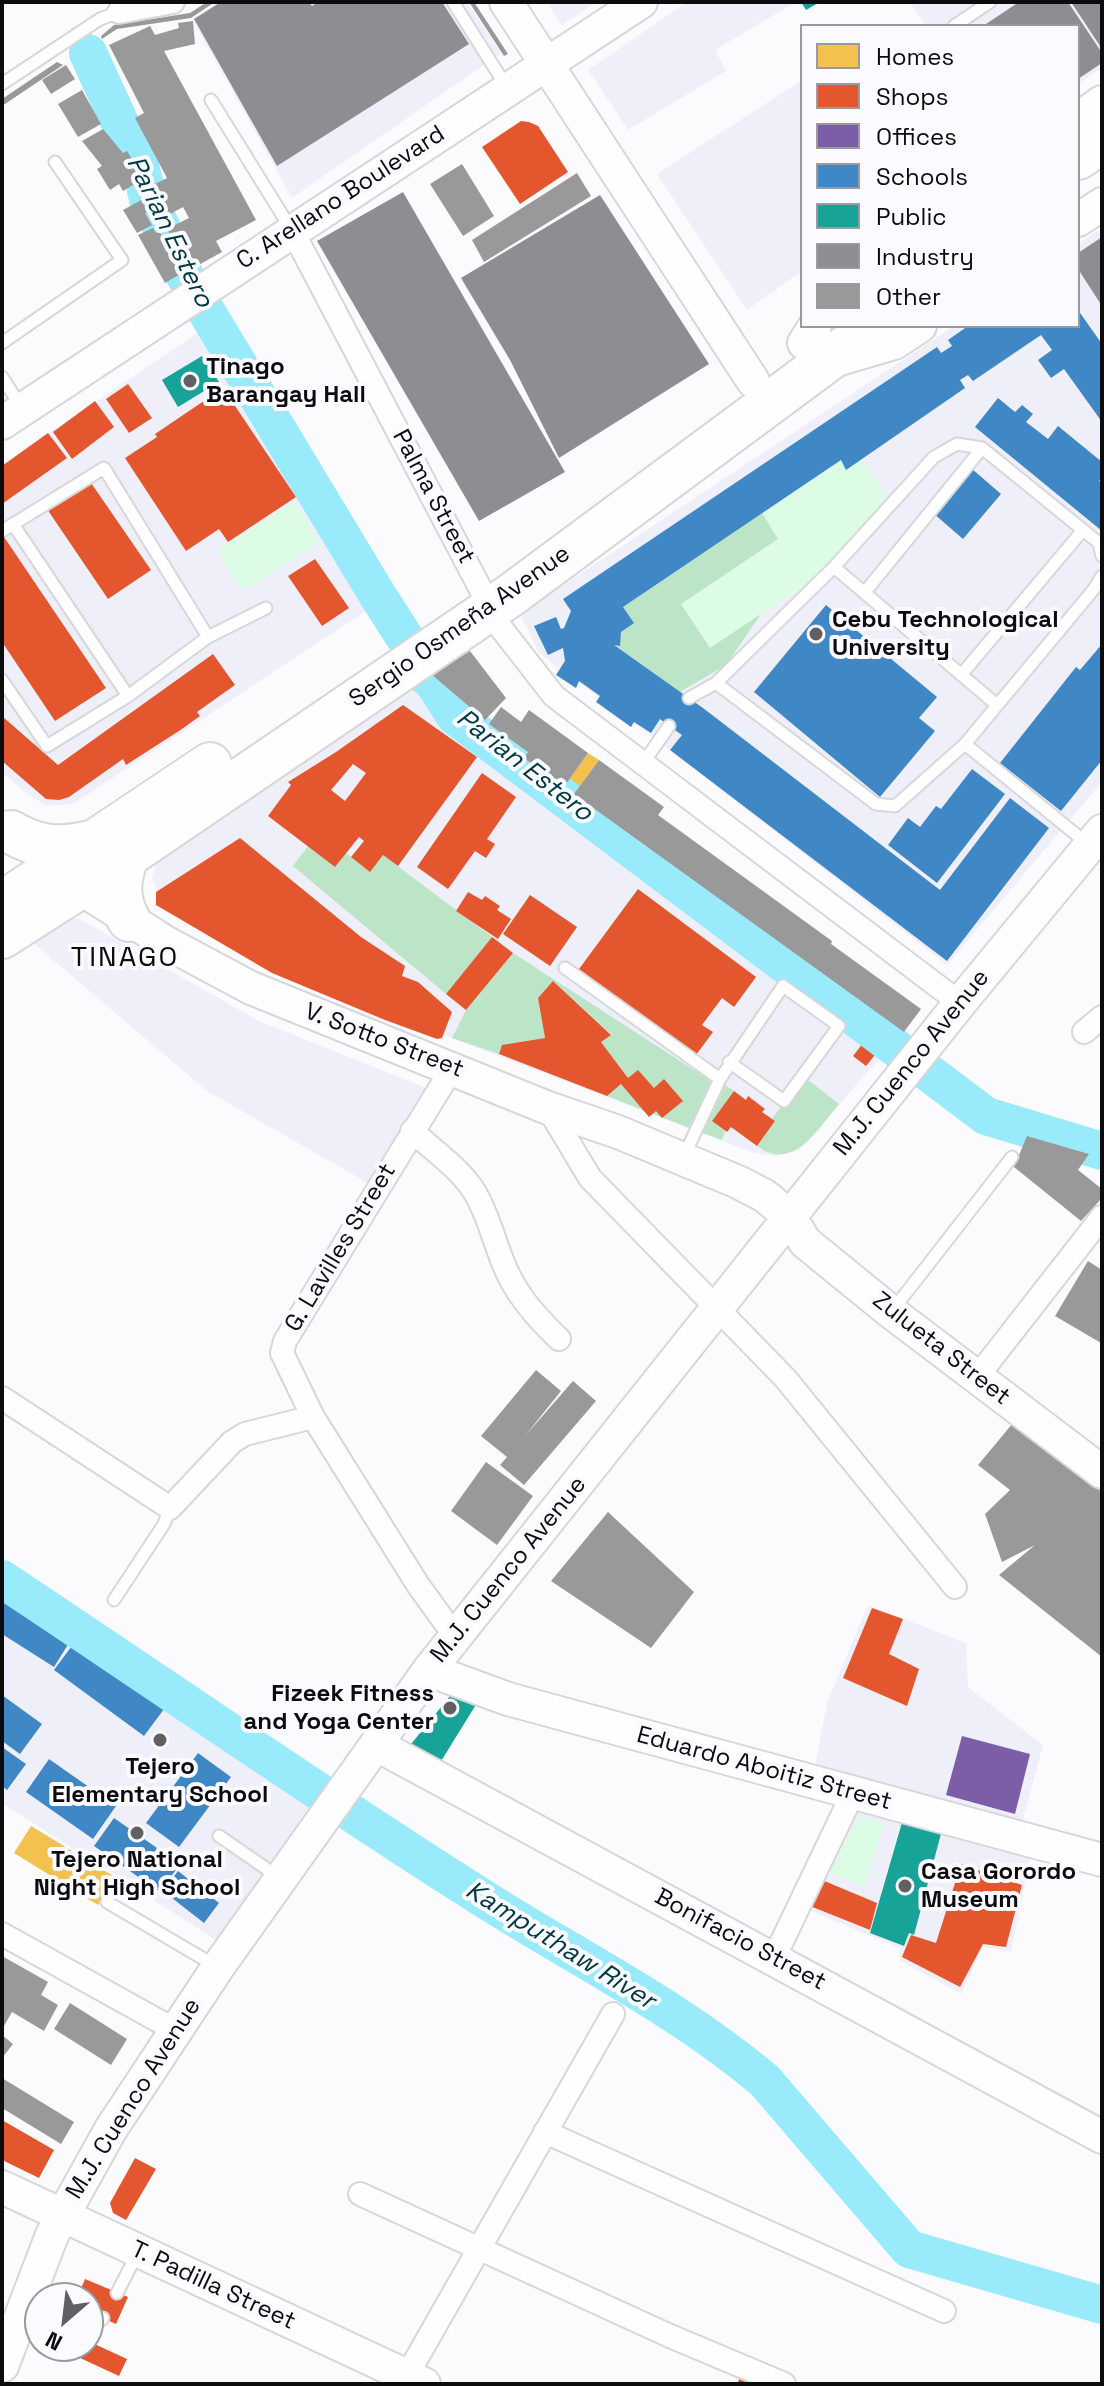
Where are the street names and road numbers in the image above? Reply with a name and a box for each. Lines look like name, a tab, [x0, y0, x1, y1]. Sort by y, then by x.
street label: C. Arellano Boulevard	[232, 120, 450, 276]
street label: Palma Street	[386, 425, 480, 569]
street label: Sergio Osmeña Avenue	[344, 540, 576, 714]
street label: M.J. Cuenco Avenue	[828, 964, 996, 1162]
street label: V. Sotto Street	[300, 997, 468, 1085]
street label: G. Lavilles Street	[279, 1159, 403, 1337]
street label: Zulueta Street	[866, 1286, 1016, 1412]
street label: M.J. Cuenco Avenue	[425, 1471, 593, 1669]
street label: Eduardo Aboitiz Street	[633, 1721, 895, 1817]
street label: Bonifacio Street	[649, 1883, 831, 1997]
street label: M.J. Cuenco Avenue	[61, 1993, 207, 2205]
street label: T. Padilla Street	[126, 2235, 300, 2337]

